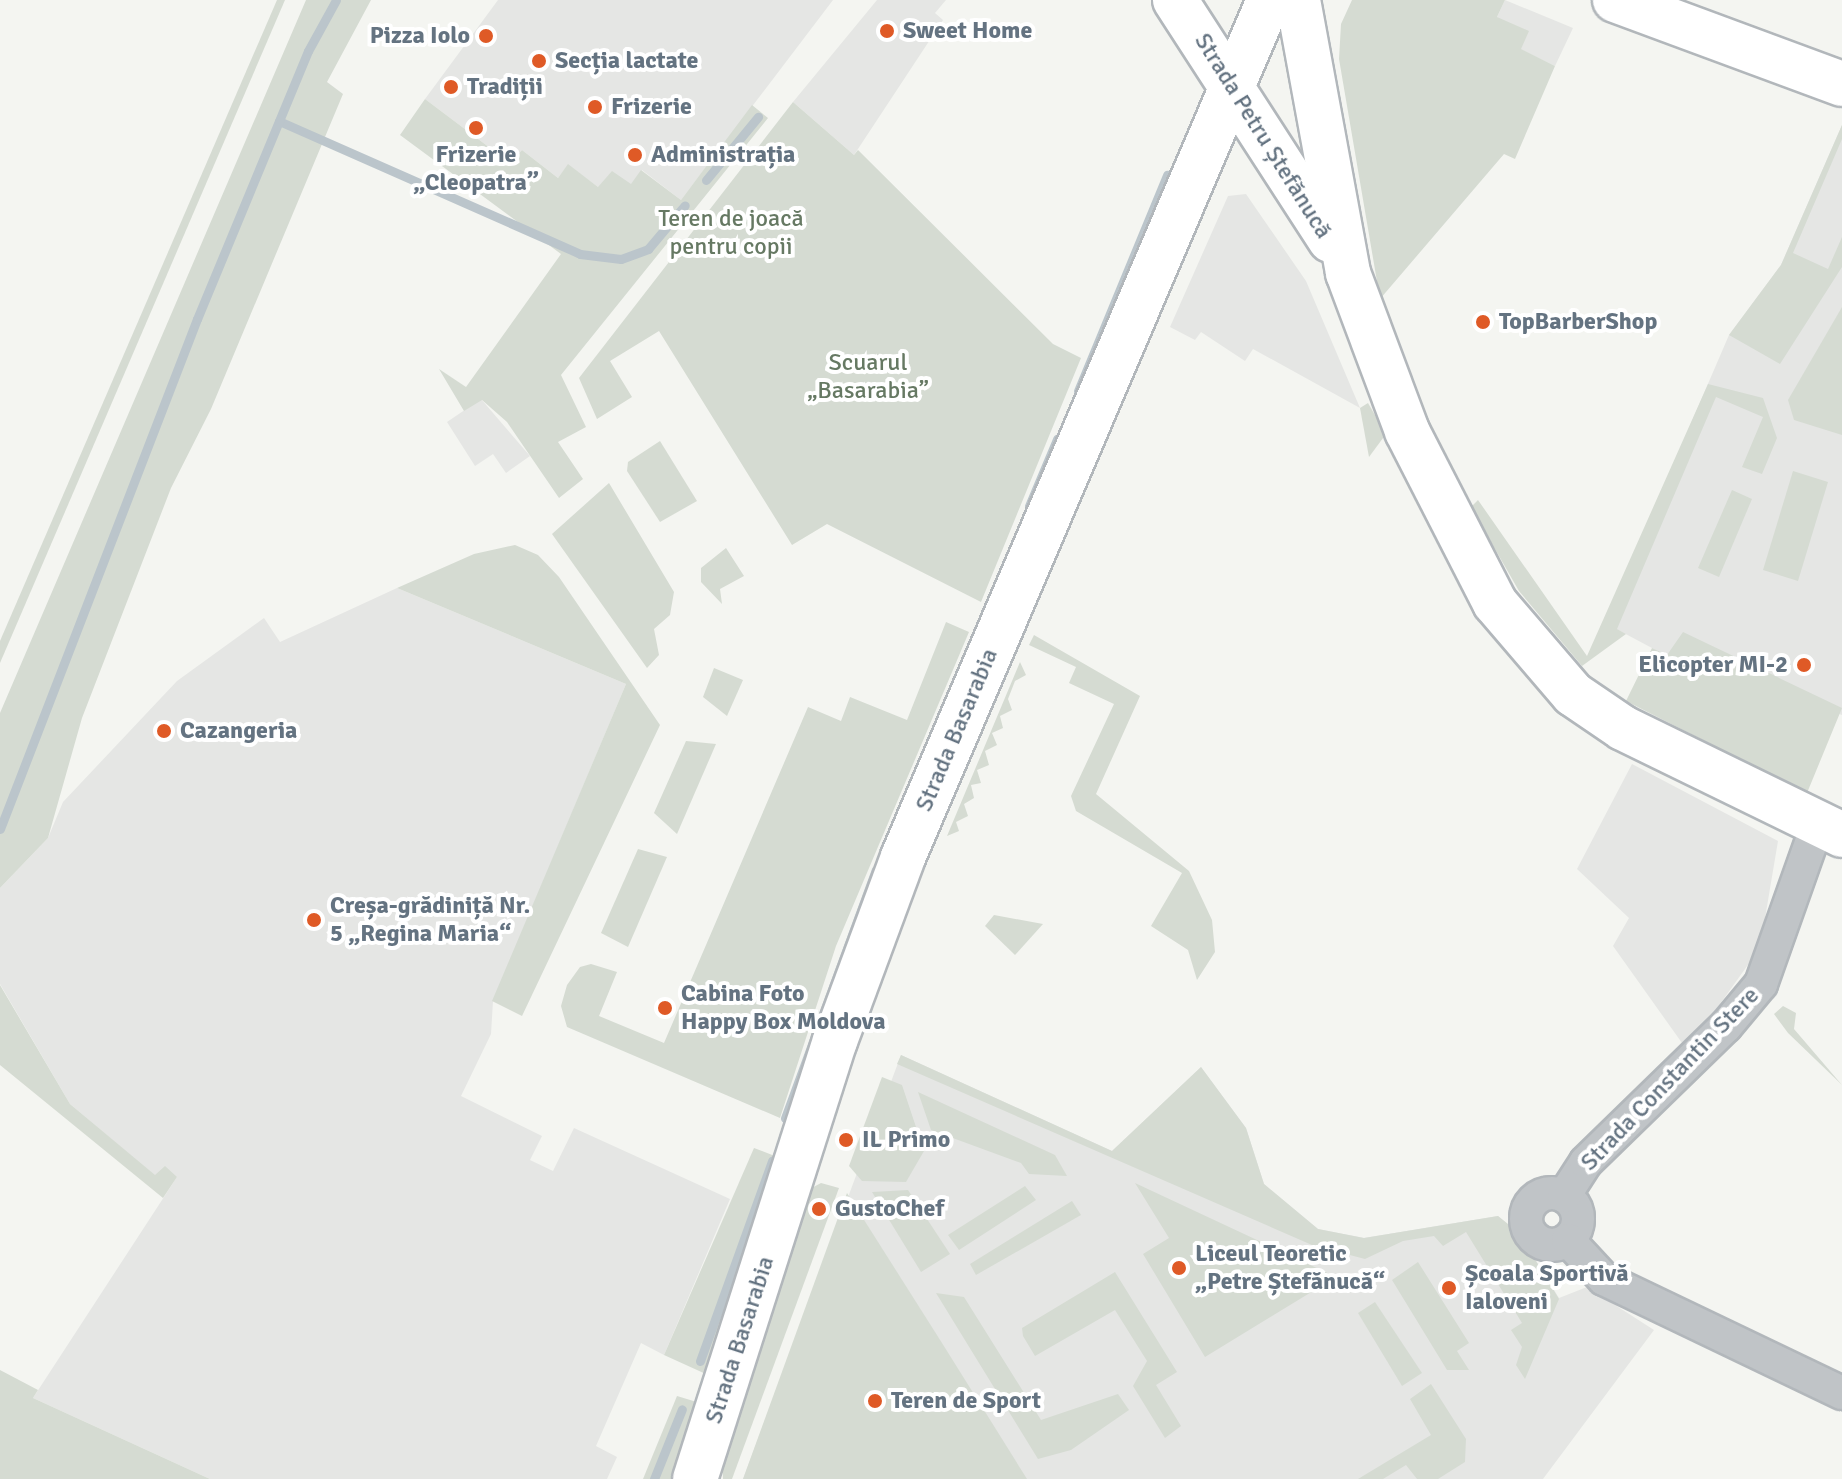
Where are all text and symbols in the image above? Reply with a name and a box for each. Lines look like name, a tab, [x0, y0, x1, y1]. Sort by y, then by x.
place label: Sweet Home	[903, 17, 1032, 45]
place label: Pizza Iolo	[370, 22, 470, 50]
marker: Sweet Home	[878, 22, 896, 40]
marker: Pizza Iolo	[477, 27, 495, 45]
street label: Strada Petru Ștefănucă	[1188, 28, 1338, 244]
place label: Secția lactate	[555, 47, 698, 75]
marker: Secția lactate	[530, 52, 548, 70]
place label: Tradiții	[467, 73, 543, 101]
marker: Tradiții	[442, 78, 460, 96]
place label: Frizerie	[611, 93, 692, 121]
marker: Frizerie	[586, 98, 604, 116]
marker: Frizerie „Cleopatra”	[467, 119, 485, 137]
place label: Frizerie „Cleopatra”	[413, 141, 539, 197]
place label: Administrația	[651, 141, 795, 169]
marker: Administrația	[626, 146, 644, 164]
park label: Teren de joacă pentru copii	[658, 205, 804, 261]
place label: TopBarberShop	[1499, 308, 1657, 336]
marker: TopBarberShop	[1474, 313, 1492, 331]
park label: Scuarul „Basarabia”	[807, 349, 929, 405]
street label: Strada Basarabia	[910, 644, 1004, 816]
place label: Elicopter MI-2	[1638, 651, 1788, 679]
marker: Elicopter MI-2	[1795, 656, 1813, 674]
place label: Cazangeria	[180, 717, 297, 745]
marker: Cazangeria	[155, 722, 173, 740]
place label: Creșa-grădiniță Nr. 5 „Regina Maria“	[330, 892, 530, 948]
marker: Creșa-grădiniță Nr. 5 „Regina Maria“	[305, 911, 323, 929]
place label: Cabina Foto Happy Box Moldova	[681, 980, 886, 1036]
street label: Strada Constantin Stere	[1575, 981, 1765, 1177]
marker: Cabina Foto Happy Box Moldova	[656, 999, 674, 1017]
place label: IL Primo	[862, 1126, 950, 1154]
marker: IL Primo	[837, 1131, 855, 1149]
place label: GustoChef	[835, 1195, 944, 1223]
marker: GustoChef	[810, 1200, 828, 1218]
place label: Liceul Teoretic „Petre Ștefănucă“	[1195, 1240, 1385, 1296]
street label: Strada Basarabia	[699, 1253, 781, 1427]
marker: Liceul Teoretic „Petre Ștefănucă“	[1170, 1259, 1188, 1277]
place label: Școala Sportivă Ialoveni	[1465, 1260, 1629, 1316]
marker: Școala Sportivă Ialoveni	[1440, 1279, 1458, 1297]
place label: Teren de Sport	[891, 1387, 1041, 1415]
marker: Teren de Sport	[866, 1392, 884, 1410]

